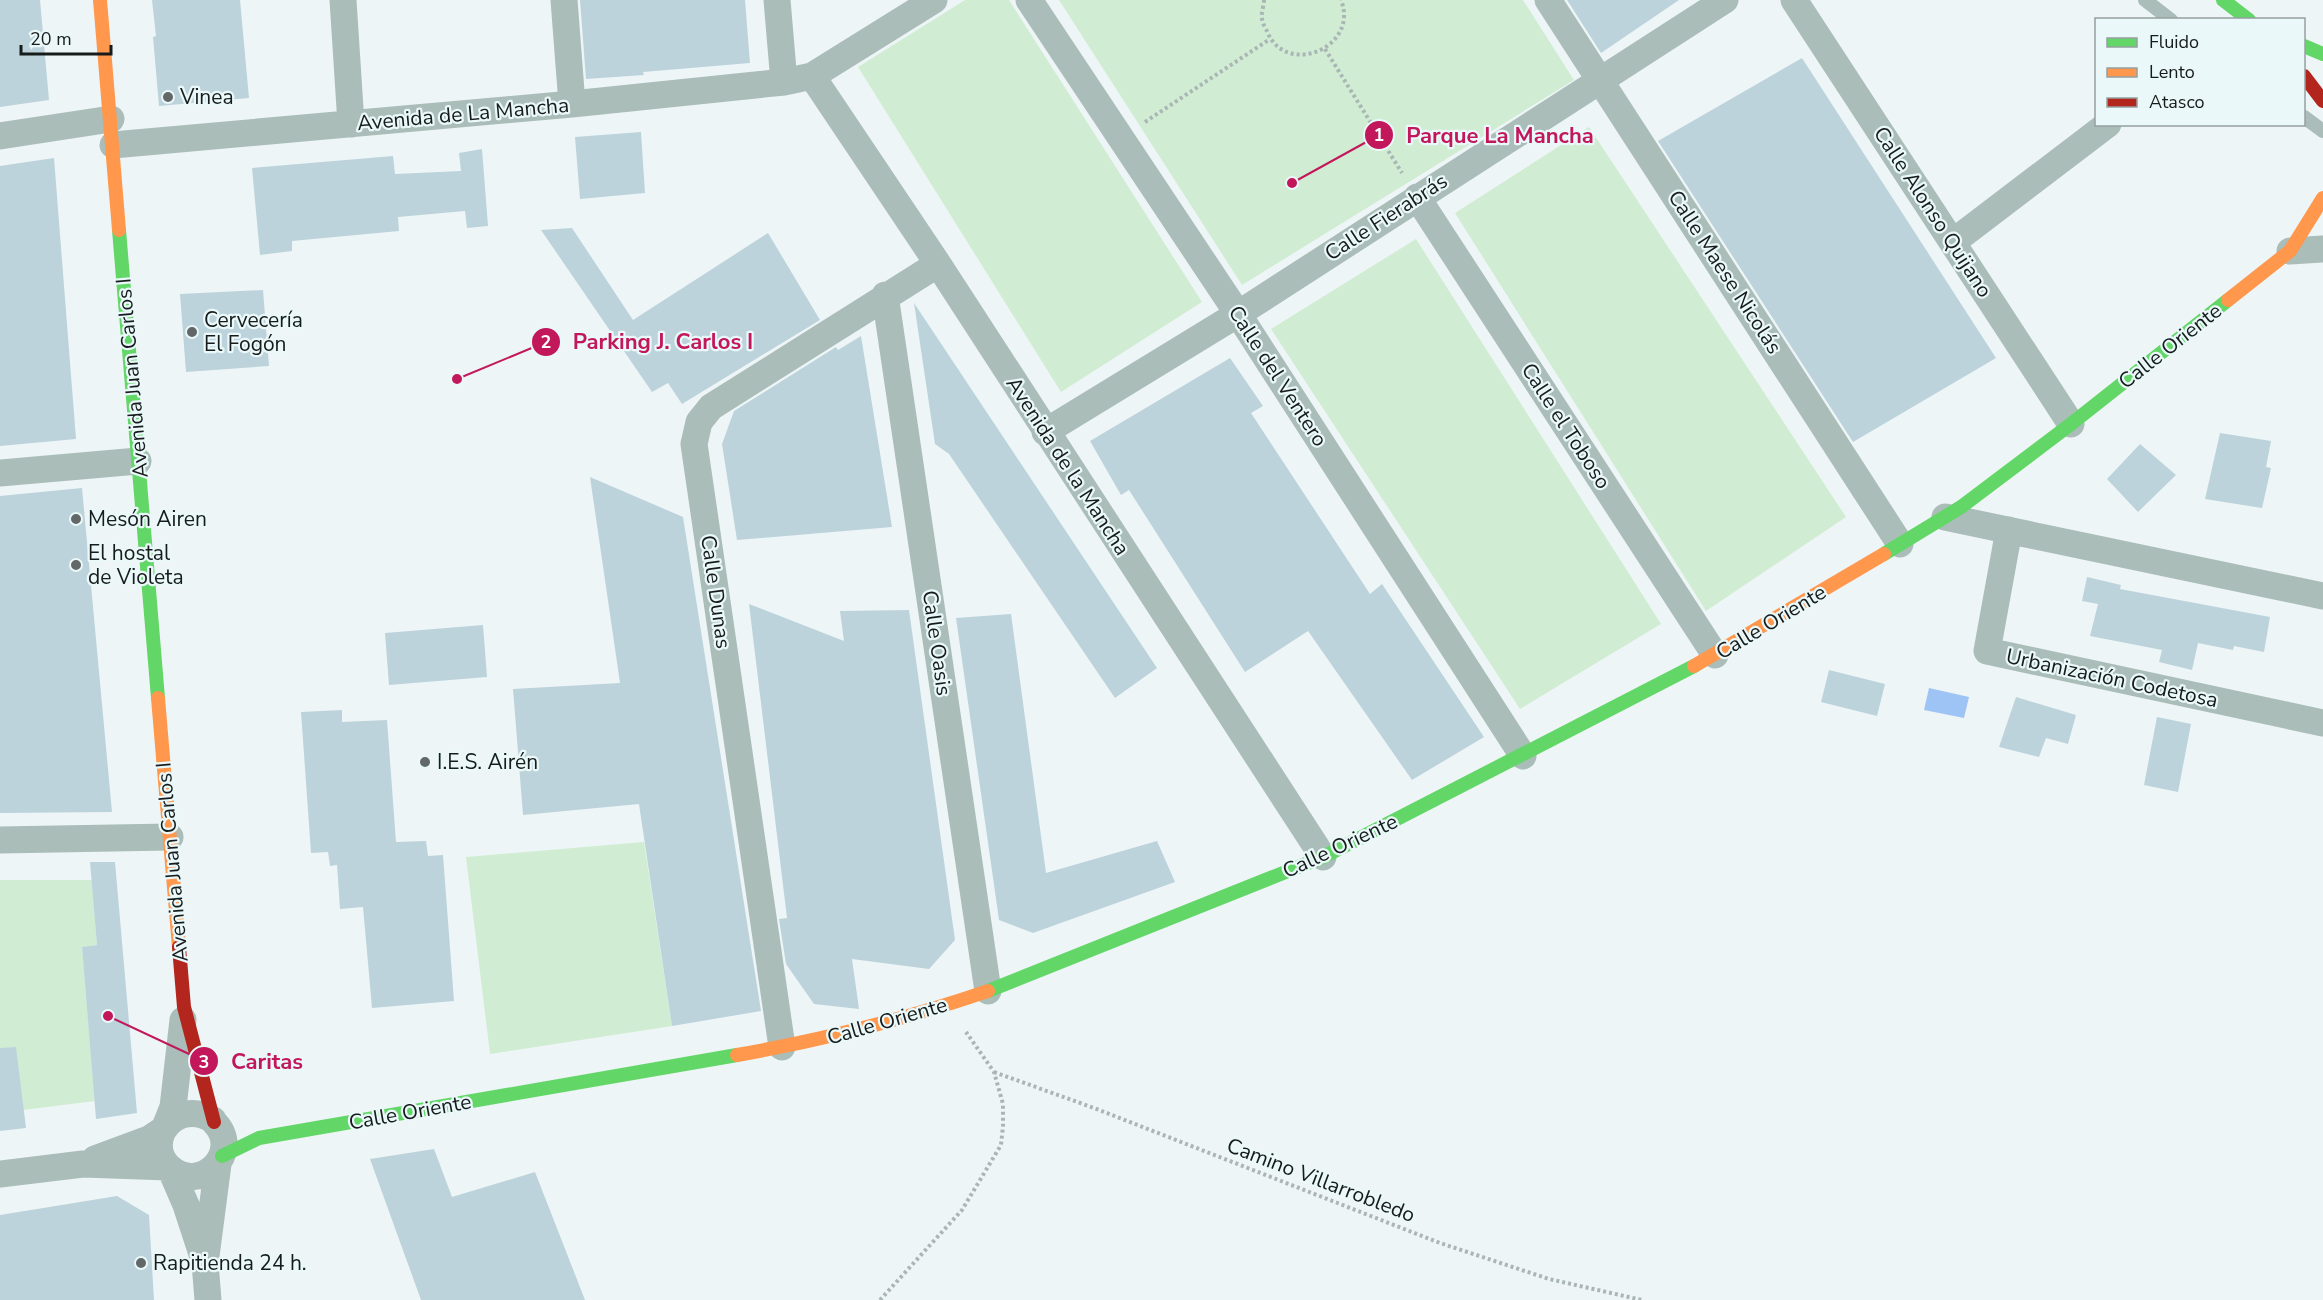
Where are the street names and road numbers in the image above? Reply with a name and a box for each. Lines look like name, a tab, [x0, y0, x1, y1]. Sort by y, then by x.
street label: Avenida de La Mancha	[356, 91, 570, 137]
street label: Calle Alonso Quijano	[1867, 121, 1999, 303]
street label: Calle Fierabrás	[1319, 167, 1453, 267]
street label: Calle Maese Nicolás	[1662, 185, 1788, 359]
street label: Avenida Juan Carlos I	[109, 277, 155, 479]
street label: Calle Oriente	[2113, 297, 2227, 395]
street label: Calle del Ventero	[1222, 300, 1334, 452]
street label: Calle el Toboso	[1515, 358, 1617, 494]
street label: Avenida de la Mancha	[1000, 371, 1136, 561]
street label: Calle Dunas	[694, 533, 738, 651]
street label: Calle Oriente	[1711, 578, 1831, 666]
street label: Calle Oasis	[916, 589, 958, 697]
street label: Urbanización Codetosa	[2003, 642, 2221, 714]
street label: Avenida Juan Carlos I	[149, 761, 195, 963]
street label: Calle Oriente	[1278, 807, 1402, 885]
street label: Calle Oriente	[824, 990, 950, 1052]
street label: Calle Oriente	[347, 1087, 473, 1137]
street label: Camino Villarrobledo	[1223, 1131, 1419, 1229]

